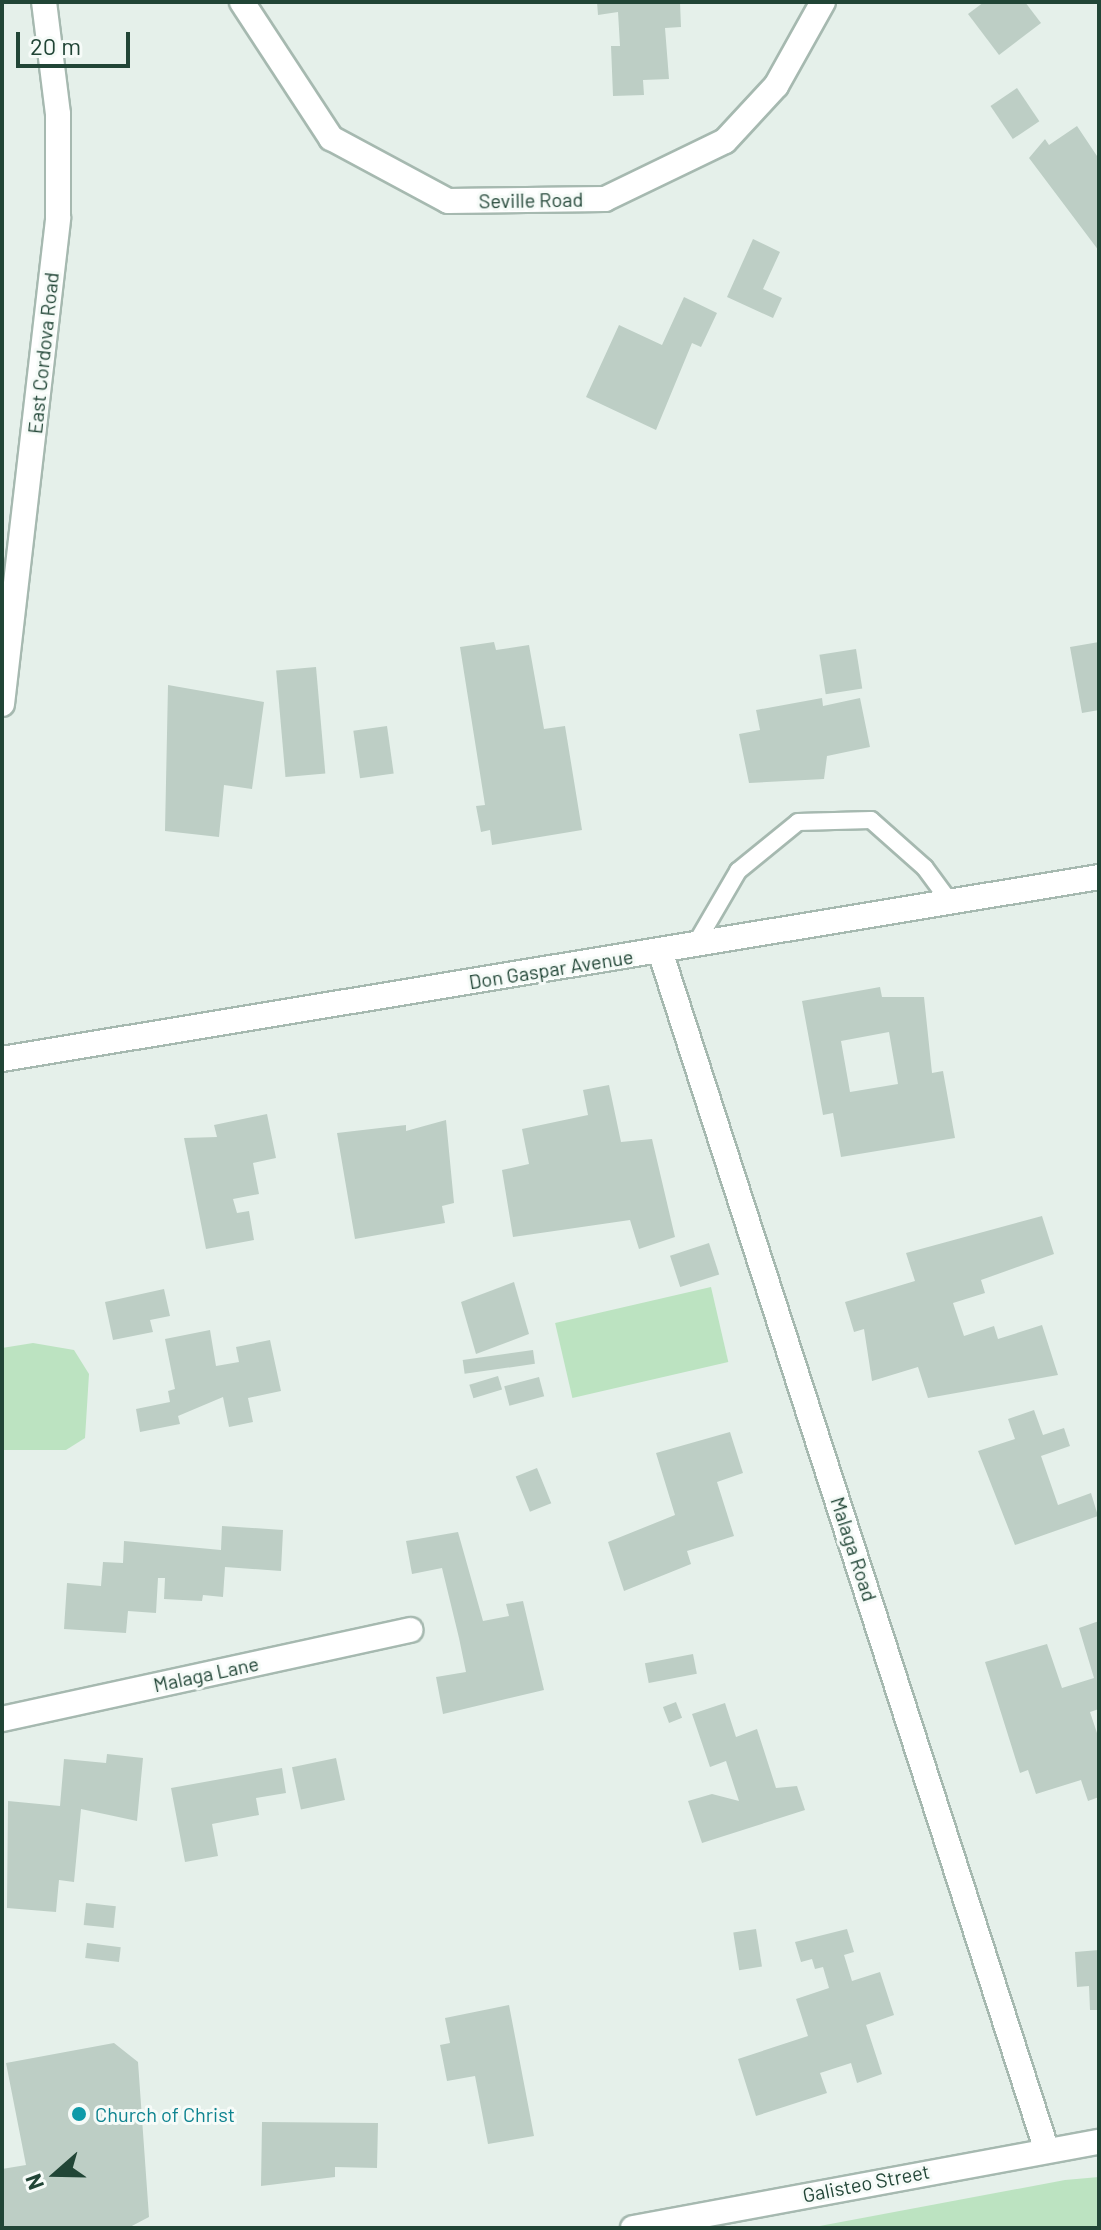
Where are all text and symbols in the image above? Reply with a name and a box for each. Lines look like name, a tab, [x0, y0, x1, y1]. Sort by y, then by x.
scale bar	[20, 16, 134, 66]
text: 20 m	[30, 31, 81, 60]
street label: Seville Road	[478, 187, 584, 213]
street label: East Cordova Road	[23, 271, 63, 435]
street label: Don Gaspar Avenue	[467, 944, 635, 994]
street label: Malaga Road	[826, 1494, 882, 1604]
street label: Malaga Lane	[151, 1651, 261, 1697]
place label: Church of Christ	[95, 2102, 235, 2126]
marker: Church of Christ	[70, 2105, 88, 2123]
north arrow	[16, 2134, 96, 2214]
street label: Galisteo Street	[801, 2159, 931, 2207]
text: N	[19, 2171, 48, 2194]

